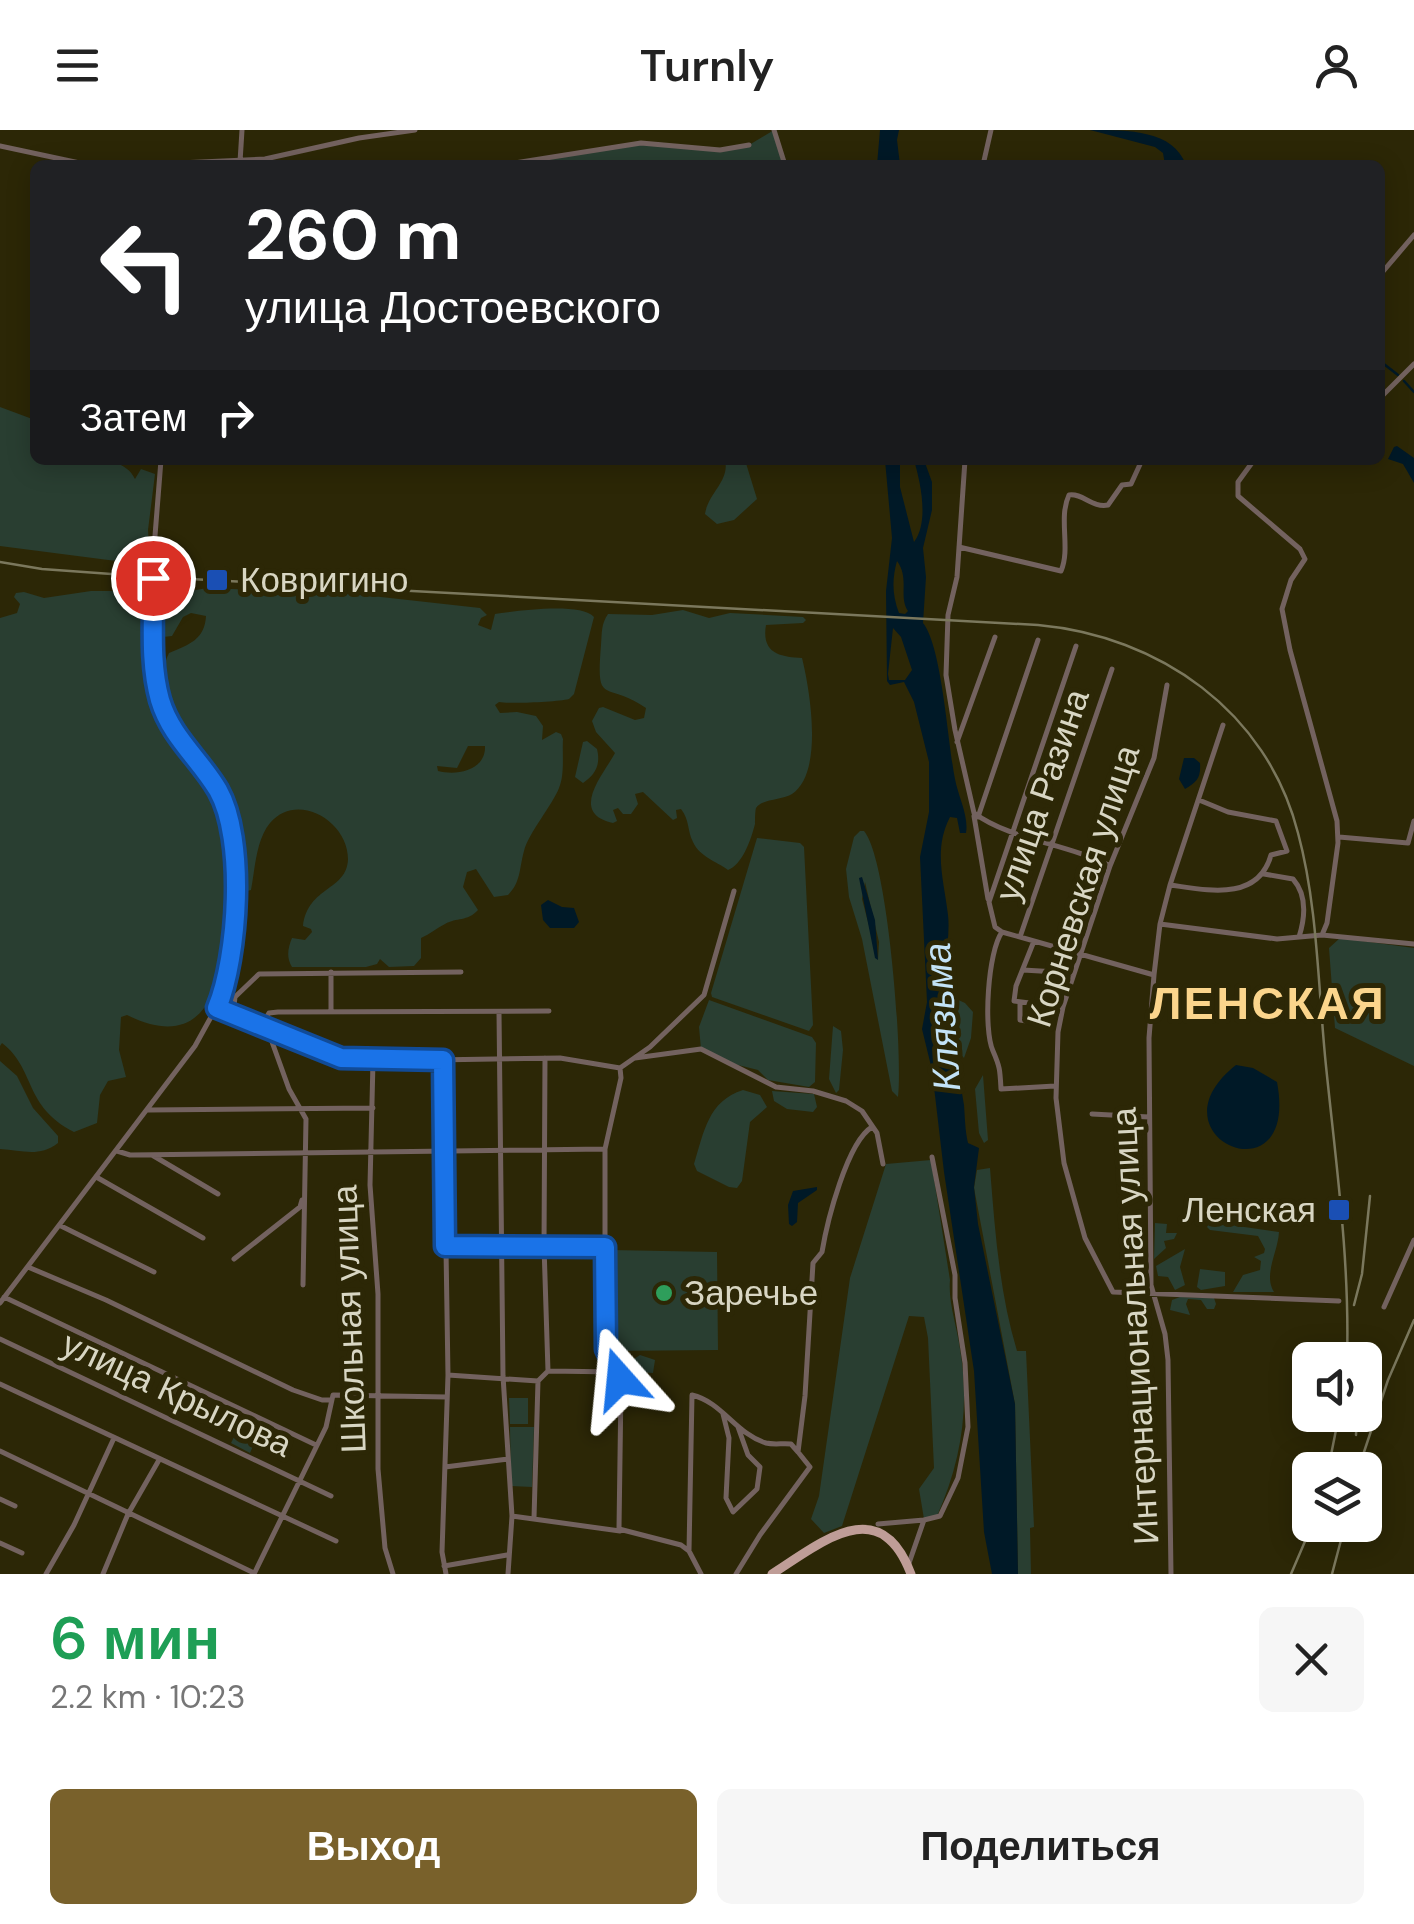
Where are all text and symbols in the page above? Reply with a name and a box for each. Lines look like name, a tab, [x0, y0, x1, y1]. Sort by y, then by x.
text: Turnly	[640, 36, 774, 95]
icon: menu	[50, 38, 105, 93]
icon: person	[1309, 38, 1364, 93]
text: 260 m	[245, 190, 461, 281]
icon: left	[80, 200, 210, 330]
text: улица Достоевского	[245, 278, 661, 337]
icon: right	[208, 390, 263, 445]
text: Затем	[80, 393, 188, 443]
pin	[111, 536, 196, 621]
icon: arrive	[126, 551, 181, 606]
place label: Ковригино	[240, 557, 409, 603]
marker: Ковригино	[204, 567, 230, 593]
street label: улица Разина	[984, 682, 1100, 907]
street label: Корневская улица	[1016, 739, 1150, 1033]
water label: Клязьма	[912, 941, 972, 1093]
district label: ЛЕНСКАЯ	[1150, 974, 1386, 1033]
street label: Интернациональная улица	[1101, 1106, 1169, 1546]
street label: Школьная улица	[321, 1184, 377, 1454]
place label: Ленская	[1182, 1187, 1316, 1233]
marker: Ленская	[1326, 1197, 1352, 1223]
place label: Заречье	[684, 1270, 818, 1316]
marker: Заречье	[653, 1282, 675, 1304]
street label: улица Крылова	[55, 1321, 300, 1468]
position arrow	[568, 1327, 672, 1431]
map controls	[1292, 1342, 1382, 1542]
button: sound	[1292, 1342, 1382, 1432]
button: layers	[1292, 1452, 1382, 1542]
text: 6 мин	[50, 1599, 220, 1678]
button: close	[1259, 1607, 1364, 1712]
text: 2.2 km · 10:23	[50, 1676, 245, 1718]
button: Выход	[50, 1789, 697, 1904]
button: Поделиться	[717, 1789, 1364, 1904]

